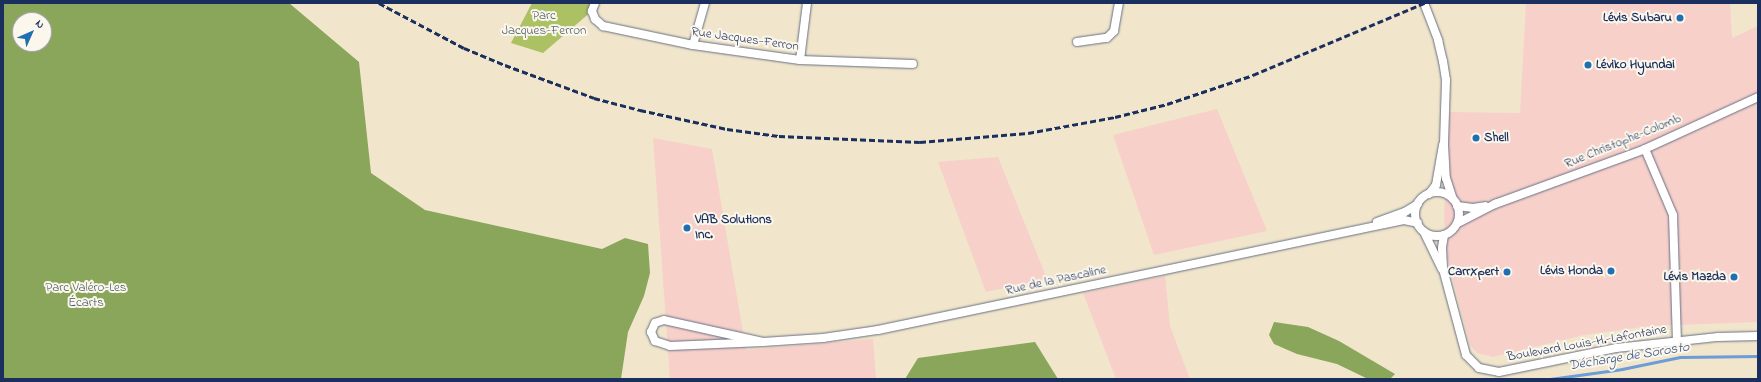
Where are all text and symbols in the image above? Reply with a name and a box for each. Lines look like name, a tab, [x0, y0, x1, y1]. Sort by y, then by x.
park label: Parc Jacques-Ferron	[502, 9, 586, 40]
place label: Lévis Subaru	[1603, 10, 1672, 26]
north arrow	[12, 12, 52, 52]
marker: Lévis Subaru	[1675, 13, 1685, 23]
text: N	[31, 16, 48, 33]
street label: Rue Jacques-Ferron	[690, 25, 800, 55]
place label: Léviko Hyundai	[1596, 57, 1675, 73]
marker: Léviko Hyundai	[1583, 60, 1593, 70]
street label: Rue Christophe-Colomb	[1563, 112, 1683, 172]
place label: Shell	[1484, 130, 1509, 146]
marker: Shell	[1471, 133, 1481, 143]
place label: VAB Solutions Inc.	[695, 213, 772, 244]
marker: VAB Solutions Inc.	[682, 223, 692, 233]
street label: Rue de la Pascaline	[1004, 263, 1108, 299]
place label: Lévis Honda	[1540, 263, 1603, 279]
place label: CarrXpert	[1448, 264, 1499, 280]
marker: Lévis Honda	[1606, 266, 1616, 276]
marker: CarrXpert	[1502, 267, 1512, 277]
place label: Lévis Mazda	[1663, 269, 1726, 285]
marker: Lévis Mazda	[1729, 272, 1739, 282]
park label: Parc Valéro-Les Écarts	[46, 281, 126, 312]
street label: Boulevard Louis-H.-Lafontaine	[1506, 322, 1668, 366]
water label: Décharge de Sorosto	[1567, 339, 1691, 375]

